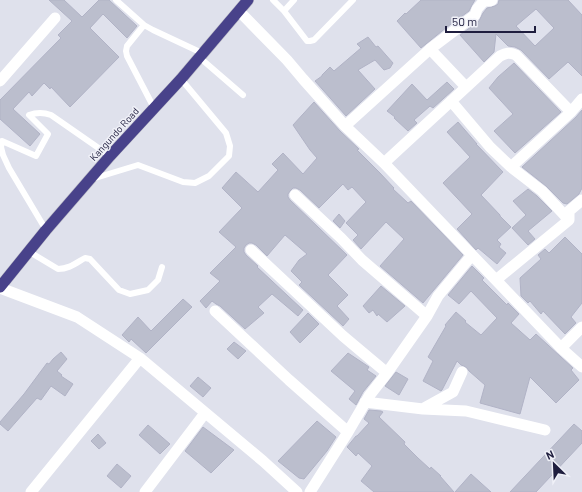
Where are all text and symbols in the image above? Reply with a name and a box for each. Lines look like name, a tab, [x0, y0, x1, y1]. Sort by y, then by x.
scale bar	[446, 8, 535, 34]
text: 50 m	[452, 14, 477, 28]
street label: Kangundo Road	[87, 105, 141, 163]
north arrow	[534, 444, 574, 484]
text: N	[544, 447, 556, 462]

